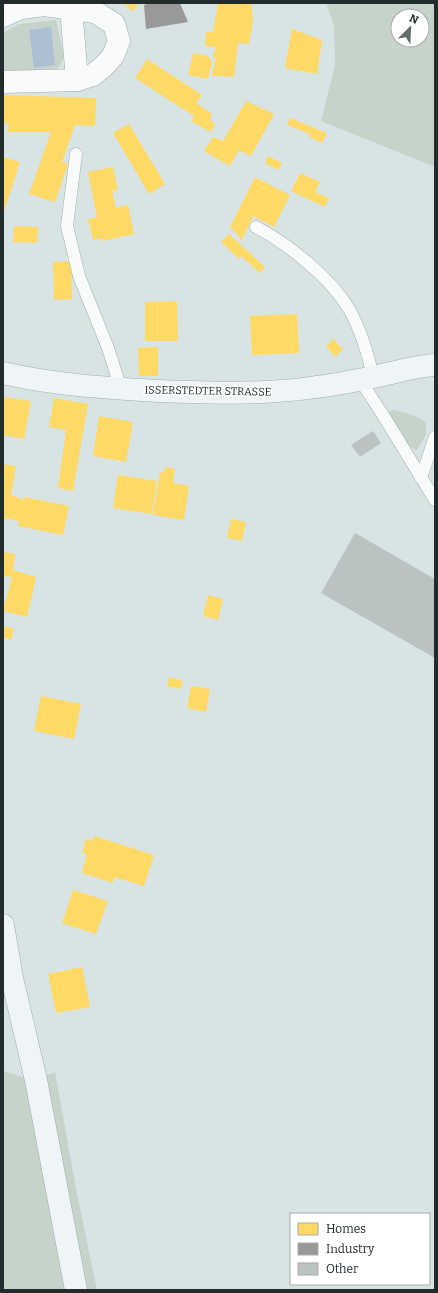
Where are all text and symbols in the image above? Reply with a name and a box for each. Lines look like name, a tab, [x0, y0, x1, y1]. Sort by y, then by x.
north arrow	[390, 8, 430, 48]
text: N	[407, 12, 421, 27]
street label: ISSERSTEDTER STRASSE	[144, 383, 272, 399]
legend	[290, 1213, 430, 1285]
text: Homes	[326, 1222, 366, 1236]
text: Industry	[326, 1242, 375, 1256]
text: Other	[326, 1262, 359, 1276]

